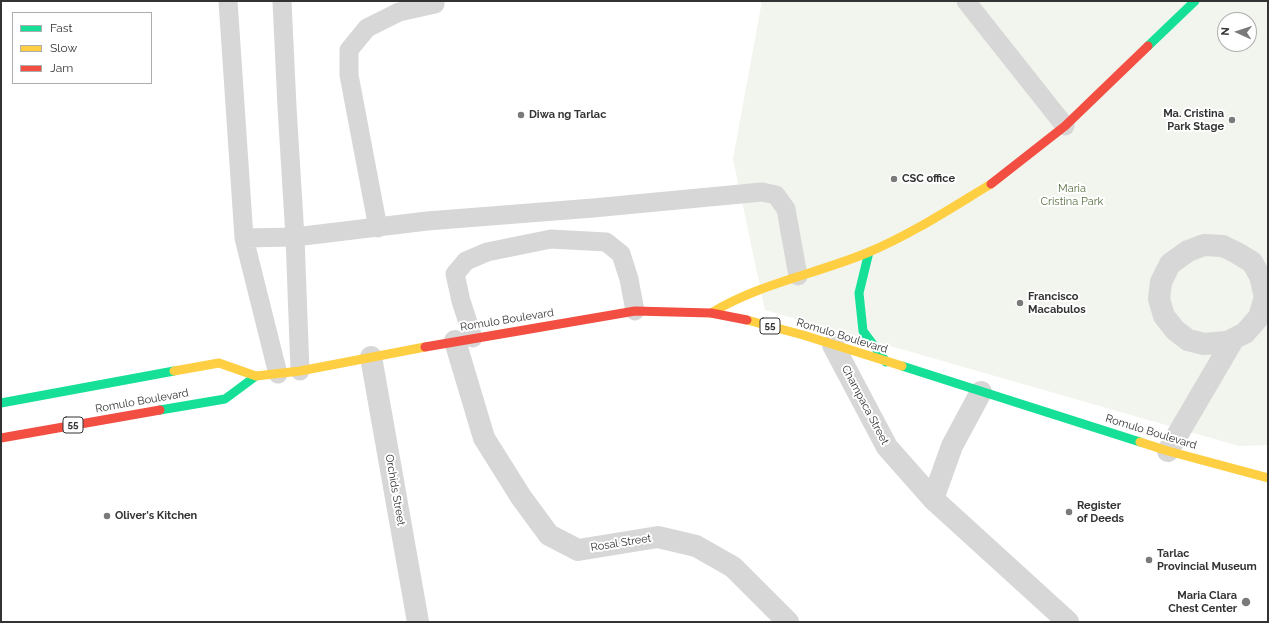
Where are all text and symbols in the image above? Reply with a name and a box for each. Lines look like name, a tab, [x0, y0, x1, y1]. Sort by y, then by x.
legend	[12, 12, 152, 84]
north arrow	[1217, 12, 1257, 52]
text: Fast	[50, 21, 73, 35]
text: N	[1219, 27, 1232, 36]
text: Slow	[50, 41, 77, 55]
text: Jam	[50, 61, 73, 75]
place label: Ma. Cristina Park Stage	[1163, 107, 1224, 133]
place label: Diwa ng Tarlac	[529, 108, 606, 122]
marker: Diwa ng Tarlac	[516, 110, 526, 120]
marker: Ma. Cristina Park Stage	[1227, 115, 1237, 125]
place label: CSC office	[902, 172, 955, 186]
marker: CSC office	[889, 174, 899, 184]
park label: Maria Cristina Park	[1041, 182, 1103, 208]
place label: Francisco Macabulos	[1028, 290, 1086, 316]
marker: Francisco Macabulos	[1015, 298, 1025, 308]
street label: Romulo Boulevard	[459, 306, 555, 334]
street label: Romulo Boulevard	[795, 316, 889, 356]
road number: 55	[760, 318, 780, 334]
street label: Champaca Street	[838, 363, 892, 447]
street label: Romulo Boulevard	[94, 386, 190, 416]
street label: Romulo Boulevard	[1104, 412, 1198, 452]
road number: 55	[63, 417, 83, 433]
street label: Orchids Street	[382, 453, 408, 527]
place label: Register of Deeds	[1077, 499, 1124, 525]
marker: Register of Deeds	[1064, 507, 1074, 517]
place label: Oliver's Kitchen	[115, 509, 197, 523]
marker: Oliver's Kitchen	[102, 511, 112, 521]
street label: Rosal Street	[590, 532, 652, 554]
place label: Tarlac Provincial Museum	[1157, 547, 1257, 573]
marker: Tarlac Provincial Museum	[1144, 555, 1154, 565]
place label: Maria Clara Chest Center	[1168, 589, 1237, 615]
marker: Maria Clara Chest Center	[1240, 596, 1252, 608]

